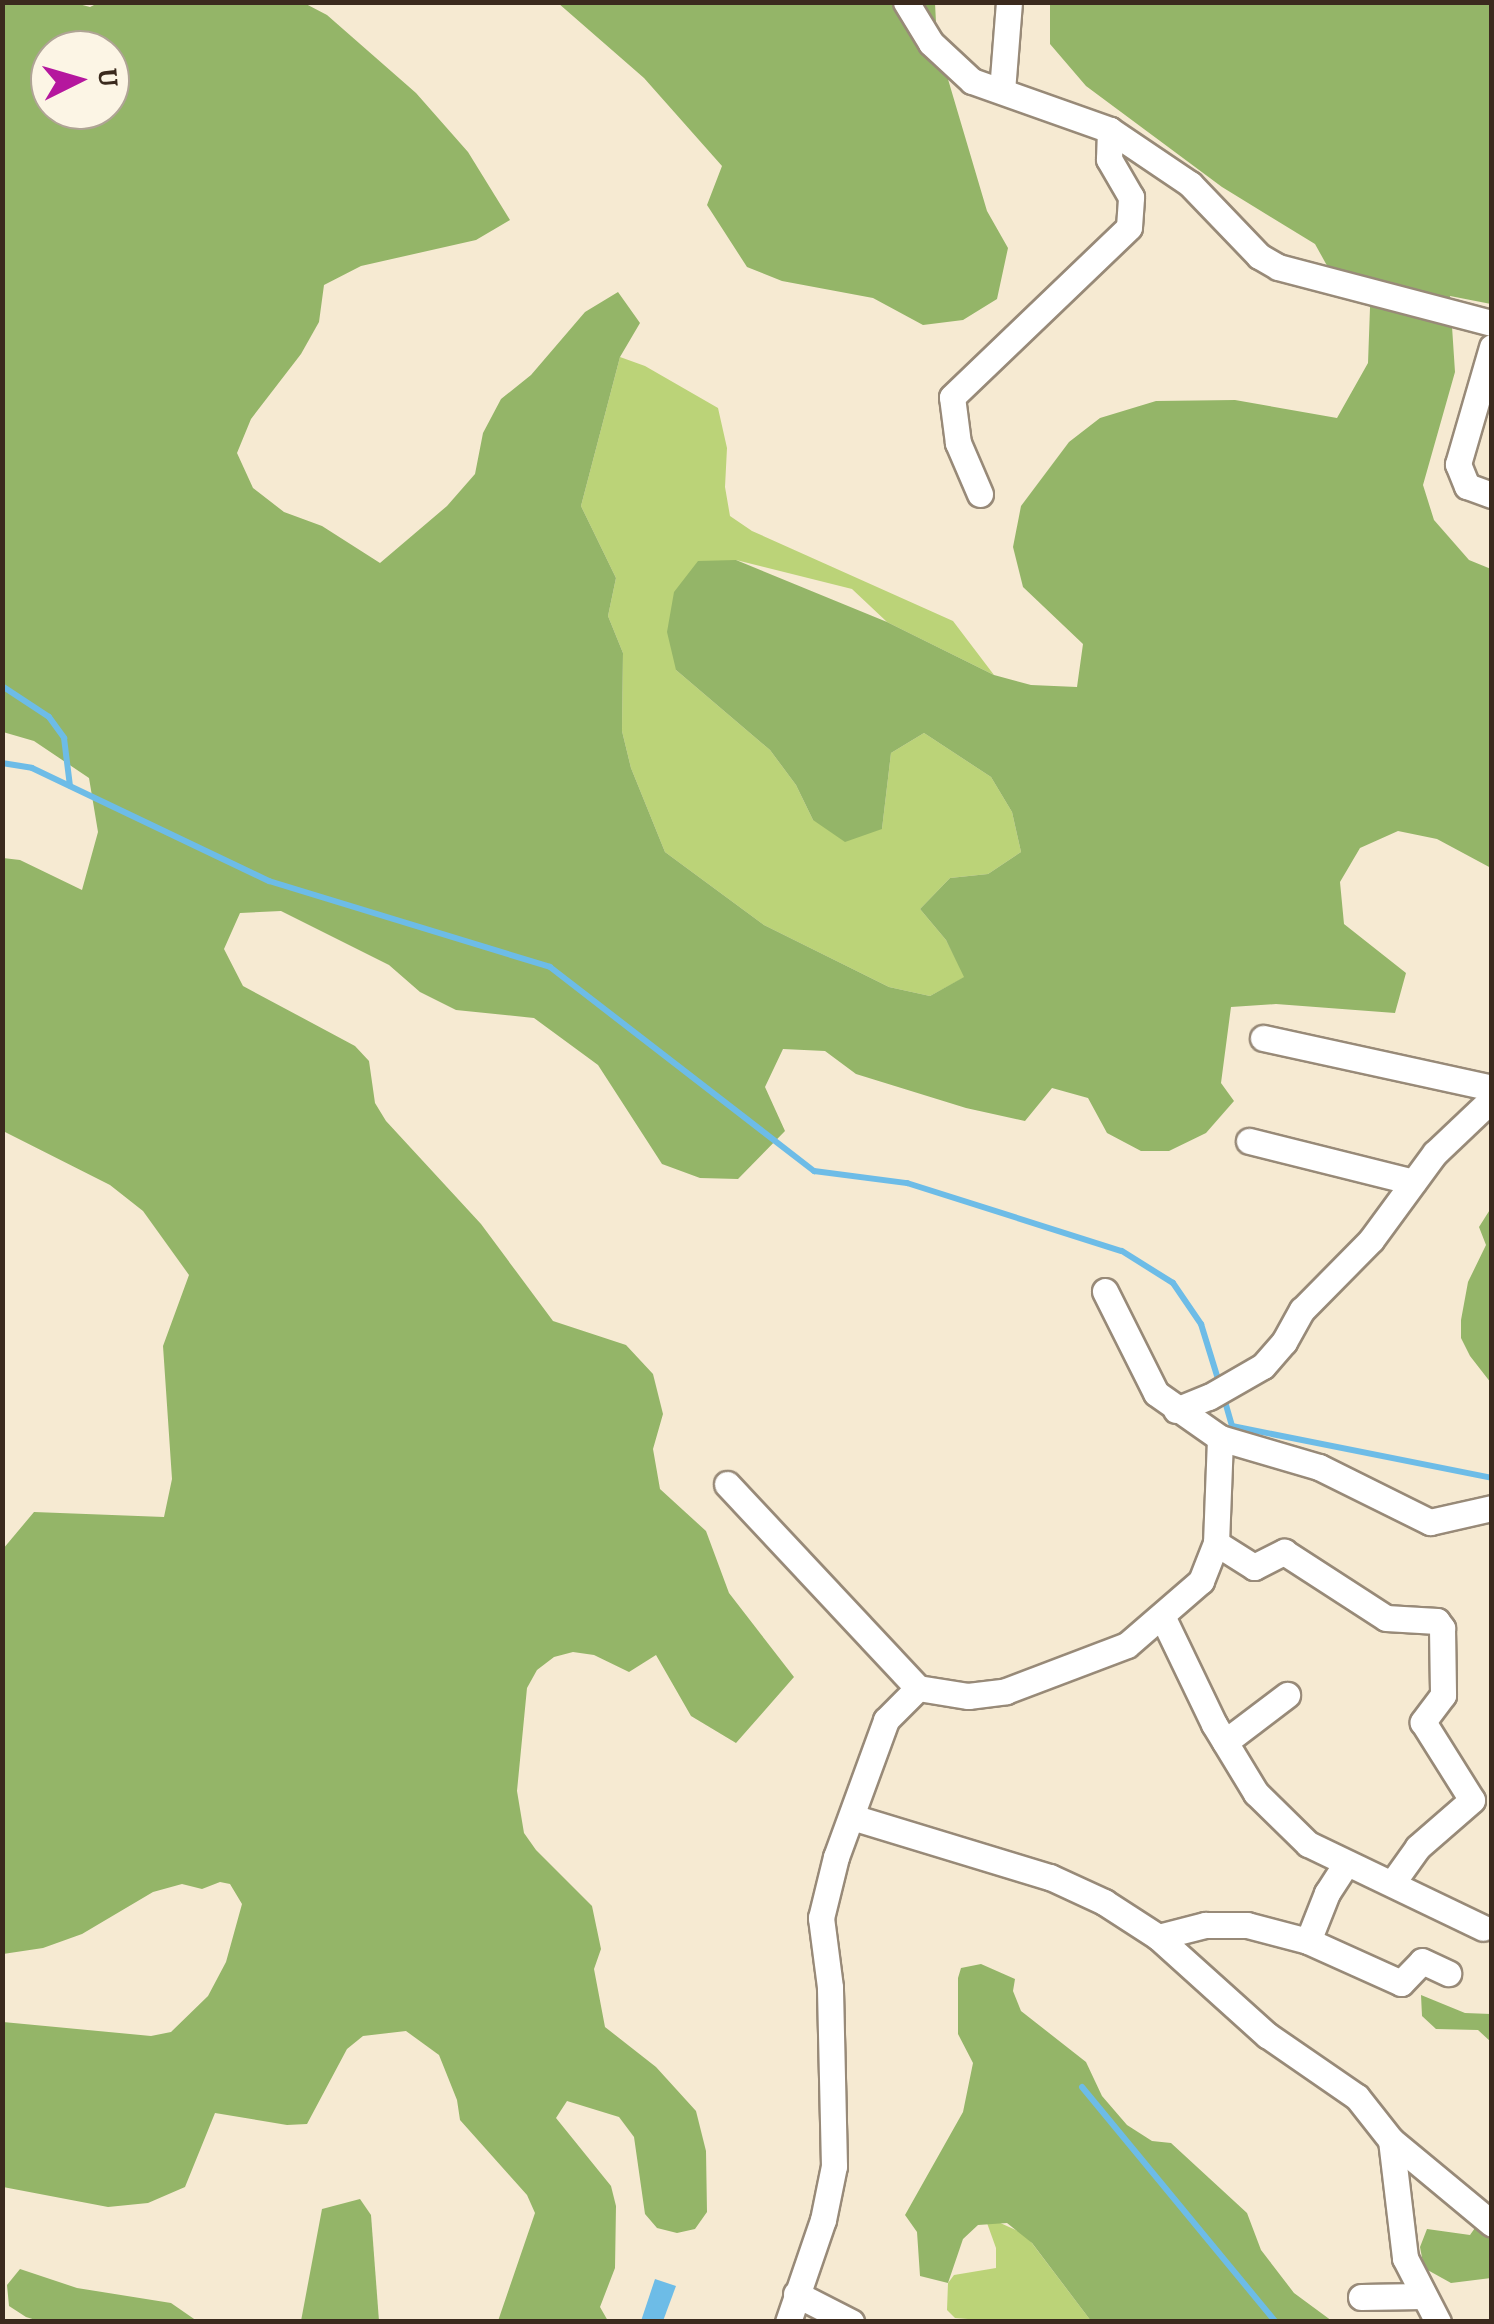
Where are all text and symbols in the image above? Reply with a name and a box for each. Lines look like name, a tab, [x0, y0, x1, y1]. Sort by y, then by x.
north arrow	[30, 30, 130, 130]
text: U	[88, 67, 128, 88]

